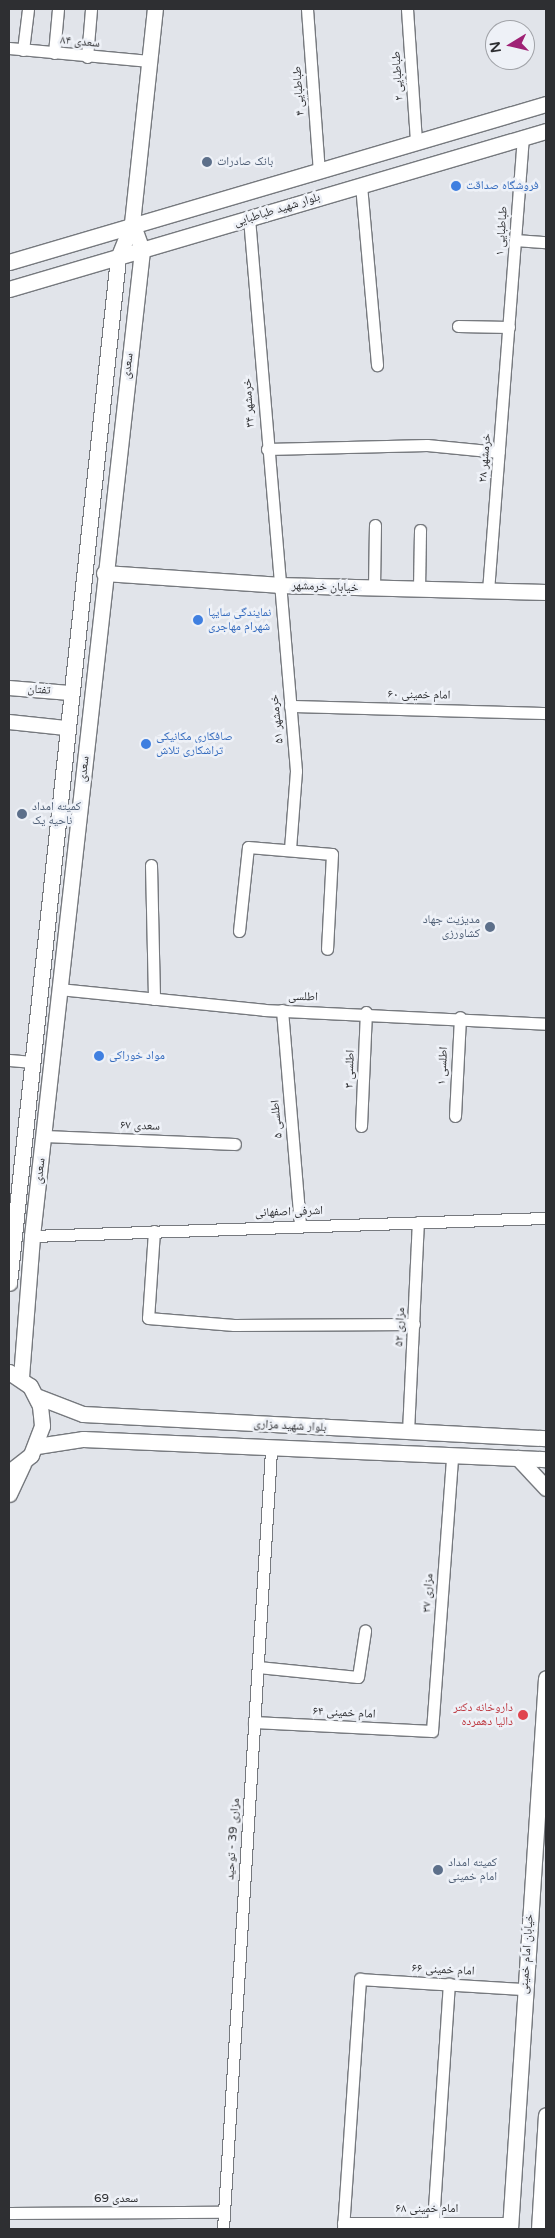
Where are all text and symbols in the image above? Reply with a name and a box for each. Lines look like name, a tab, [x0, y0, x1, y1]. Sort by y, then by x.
north arrow	[485, 20, 535, 70]
street label: سعدی ۸۴	[60, 33, 100, 51]
text: N	[486, 40, 505, 54]
street label: طباطبایی ۲	[389, 51, 407, 101]
street label: طباطبایی ۴	[290, 66, 308, 116]
place label: بانک صادرات	[217, 155, 273, 169]
marker: بانک صادرات	[201, 156, 213, 168]
place label: فروشگاه صداقت	[466, 179, 539, 193]
marker: فروشگاه صداقت	[450, 180, 462, 192]
street label: بلوار شهید طباطبایی	[232, 190, 322, 230]
street label: طباطبایی ۱	[493, 206, 511, 256]
street label: سعدی	[119, 352, 137, 380]
street label: خرمشهر ۳۴	[240, 378, 258, 428]
street label: خرمشهر ۲۸	[476, 433, 494, 483]
street label: خیابان خرمشهر	[291, 579, 359, 595]
place label: نمایندگی سایپا شهرام مهاجری	[208, 606, 271, 634]
marker: نمایندگی سایپا شهرام مهاجری	[192, 614, 204, 626]
street label: تفتان	[27, 682, 51, 698]
street label: امام خمینی ۶۰	[387, 687, 451, 703]
street label: خرمشهر ۵۱	[267, 694, 287, 744]
place label: صافکاری مکانیکی تراشکاری تلاش	[156, 730, 233, 758]
marker: صافکاری مکانیکی تراشکاری تلاش	[140, 738, 152, 750]
street label: سعدی	[75, 755, 93, 783]
place label: کمیته امداد ناحیه یک	[32, 800, 81, 828]
marker: کمیته امداد ناحیه یک	[16, 808, 28, 820]
place label: مدیزیت جهاد کشاورزی	[423, 913, 480, 941]
marker: مدیزیت جهاد کشاورزی	[484, 921, 496, 933]
street label: اطلسی	[288, 990, 318, 1004]
street label: اطلسی ۱	[435, 1046, 451, 1086]
place label: مواد خوراکی	[109, 1049, 165, 1063]
marker: مواد خوراکی	[93, 1050, 105, 1062]
street label: اطلسی ۳	[342, 1050, 358, 1088]
street label: اطلسی ۵	[268, 1099, 286, 1139]
street label: سعدی ۶۷	[120, 1118, 160, 1134]
street label: سعدی	[31, 1157, 49, 1185]
street label: اشرفی اصفهانی	[255, 1204, 323, 1220]
street label: مزاری ۵۲	[392, 1307, 408, 1347]
street label: بلوار شهید مزاری	[253, 1417, 327, 1435]
street label: مزاری ۳۷	[419, 1573, 437, 1613]
place label: داروخانه دکتر دالیا دهمرده	[453, 1701, 513, 1729]
street label: امام خمینی ۶۴	[312, 1704, 376, 1722]
marker: داروخانه دکتر دالیا دهمرده	[517, 1709, 529, 1721]
street label: مزاری 39 - توحید	[223, 1798, 243, 1880]
place label: کمیته امداد امام خمینی	[448, 1856, 497, 1884]
marker: کمیته امداد امام خمینی	[432, 1864, 444, 1876]
street label: خیابان امام خمینی	[517, 1913, 537, 1995]
street label: امام خمینی ۶۶	[411, 1961, 475, 1979]
street label: سعدی 69	[94, 2192, 138, 2206]
street label: امام خمینی ۶۸	[396, 2202, 458, 2216]

